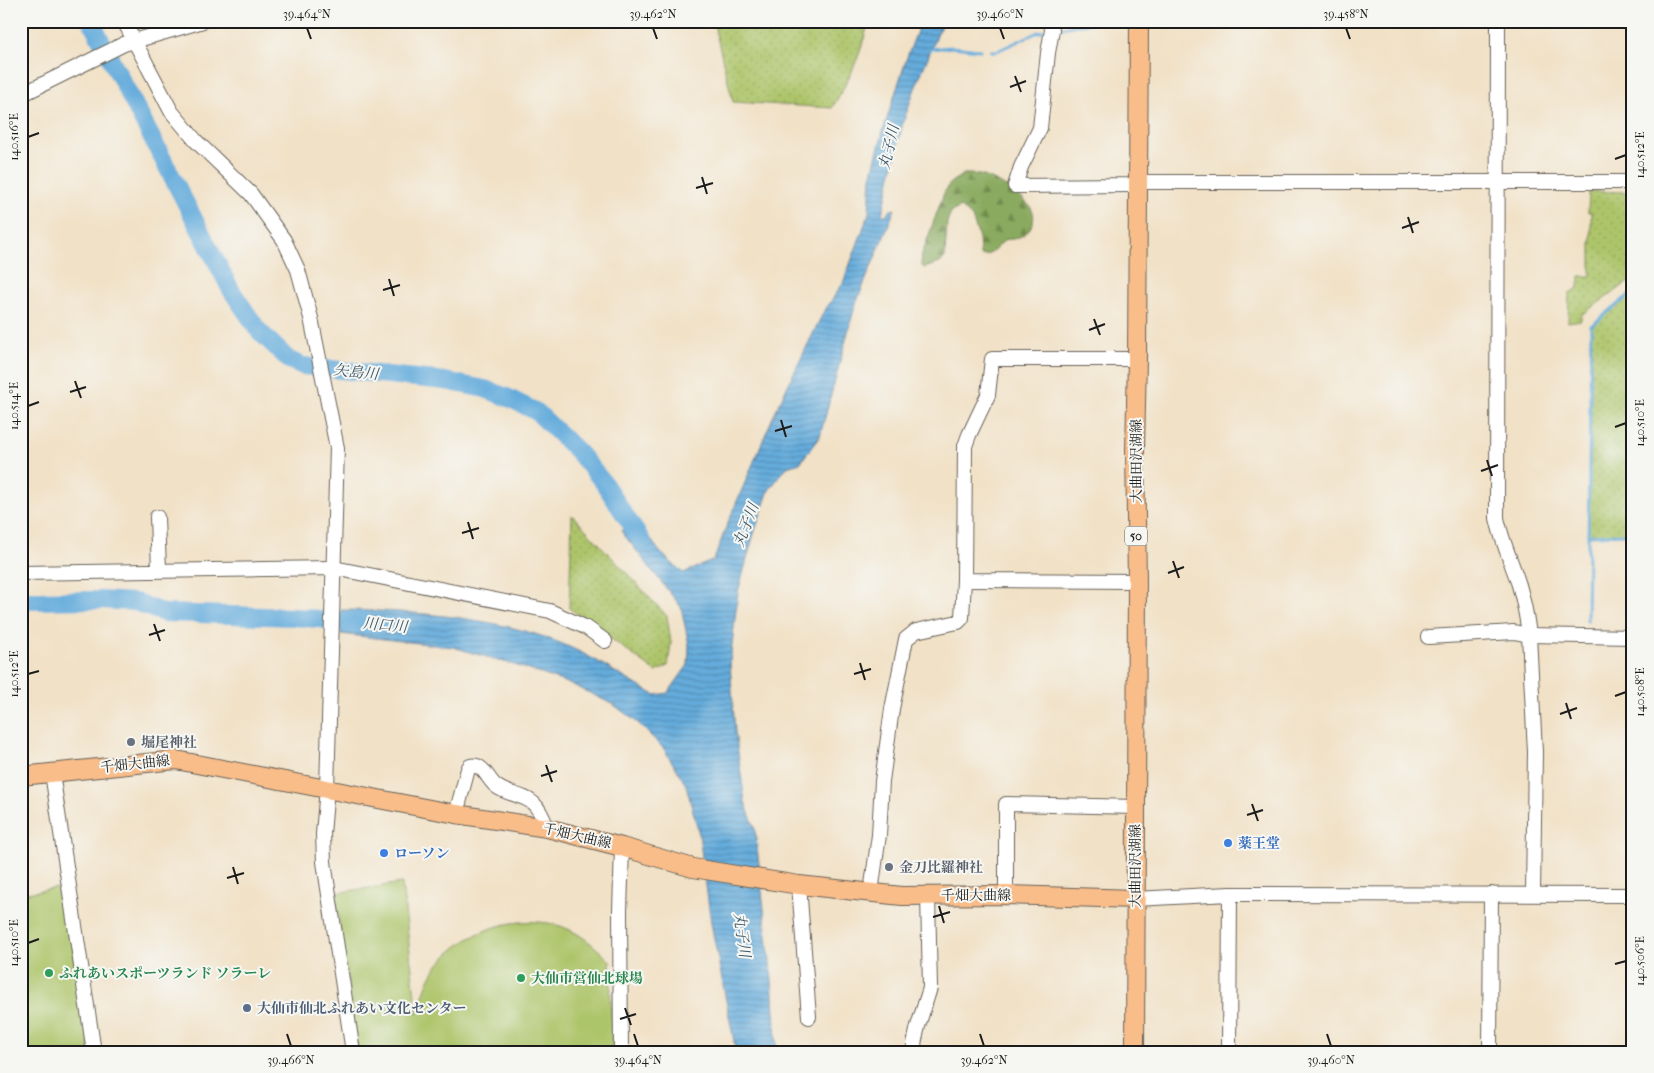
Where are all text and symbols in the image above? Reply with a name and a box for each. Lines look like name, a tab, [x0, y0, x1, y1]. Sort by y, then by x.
text: 39.464°N	[283, 7, 331, 21]
text: 39.462°N	[629, 7, 677, 21]
text: 39.460°N	[976, 7, 1024, 21]
text: 39.458°N	[1323, 7, 1369, 21]
text: 140.516°E	[7, 113, 21, 161]
water label: 丸子川	[875, 121, 903, 171]
text: 140.512°E	[1633, 131, 1647, 179]
water label: 矢島川	[333, 361, 381, 384]
text: 140.514°E	[7, 382, 21, 430]
text: 140.510°E	[1633, 399, 1647, 447]
street label: 大曲田沢湖線	[1128, 419, 1145, 503]
water label: 丸子川	[730, 499, 763, 549]
road number: 50	[1125, 526, 1147, 546]
water label: 川口川	[362, 614, 410, 636]
text: 140.512°E	[7, 650, 21, 698]
text: 140.508°E	[1633, 667, 1647, 717]
place label: 堀尾神社	[141, 734, 197, 751]
marker: 堀尾神社	[125, 736, 137, 748]
street label: 千畑大曲線	[99, 752, 171, 776]
street label: 千畑大曲線	[541, 820, 613, 852]
street label: 大曲田沢湖線	[1127, 824, 1144, 908]
place label: 薬王堂	[1238, 835, 1280, 852]
marker: 薬王堂	[1222, 837, 1234, 849]
place label: ローソン	[394, 845, 449, 862]
marker: ローソン	[378, 847, 390, 859]
place label: 金刀比羅神社	[899, 859, 983, 876]
marker: 金刀比羅神社	[883, 861, 895, 873]
street label: 千畑大曲線	[941, 887, 1011, 904]
water label: 丸子川	[730, 911, 754, 961]
text: 140.510°E	[7, 919, 21, 967]
text: 140.506°E	[1633, 936, 1647, 986]
place label: ふれあいスポーツランド ソラーレ	[59, 965, 271, 982]
marker: ふれあいスポーツランド ソラーレ	[43, 967, 55, 979]
place label: 大仙市営仙北球場	[531, 970, 643, 987]
marker: 大仙市営仙北球場	[515, 972, 527, 984]
place label: 大仙市仙北ふれあい文化センター	[257, 1000, 466, 1017]
marker: 大仙市仙北ふれあい文化センター	[241, 1002, 253, 1014]
text: 39.466°N	[267, 1053, 315, 1067]
text: 39.464°N	[614, 1053, 662, 1067]
text: 39.462°N	[960, 1053, 1008, 1067]
text: 39.460°N	[1307, 1053, 1355, 1067]

